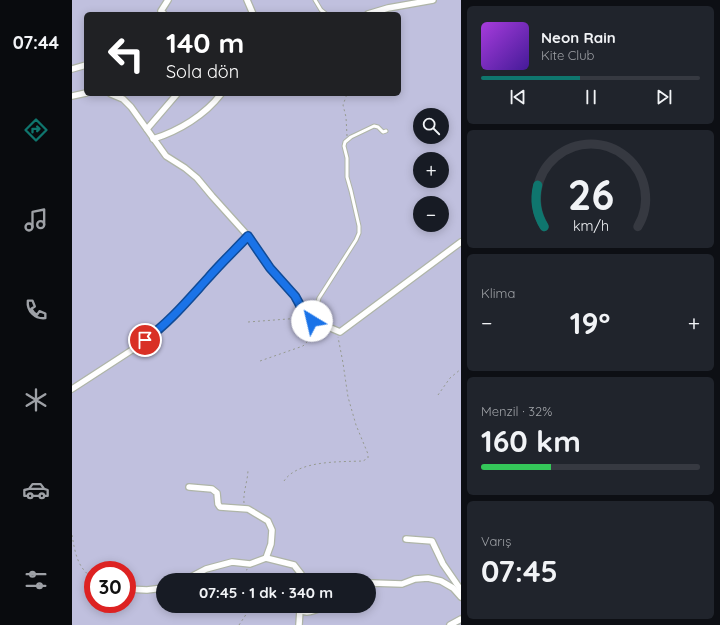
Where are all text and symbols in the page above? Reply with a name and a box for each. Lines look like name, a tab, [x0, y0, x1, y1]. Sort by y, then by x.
text: 140 m	[166, 25, 244, 60]
icon: left	[100, 28, 152, 80]
text: Neon Rain	[541, 28, 616, 47]
text: 07:44	[13, 31, 59, 54]
text: Kite Club	[541, 47, 594, 63]
text: Sola dön	[166, 60, 239, 83]
icon: previous	[507, 86, 529, 108]
icon: pause	[580, 86, 602, 108]
icon: next	[653, 86, 675, 108]
map controls	[413, 108, 449, 232]
button: search	[413, 108, 449, 144]
icon: directions	[22, 116, 50, 144]
button: +	[413, 152, 449, 188]
text: 26	[567, 167, 614, 219]
button: −	[413, 196, 449, 232]
icon: music	[22, 206, 50, 234]
text: km/h	[572, 216, 609, 234]
text: Klima	[481, 285, 515, 301]
icon: phone	[22, 296, 50, 324]
position arrow	[291, 300, 333, 342]
text: 19°	[570, 304, 610, 342]
text: −	[481, 309, 492, 337]
text: +	[688, 309, 700, 337]
pin	[128, 323, 162, 357]
icon: arrive	[134, 329, 156, 351]
icon: climate	[22, 386, 50, 414]
text: Menzil · 32%	[481, 403, 552, 419]
text: 160 km	[481, 422, 581, 460]
icon: car	[22, 476, 50, 504]
text: Varış	[481, 533, 511, 549]
text: 07:45	[481, 552, 558, 590]
speed limit sign: 30	[84, 561, 136, 613]
icon: filters	[22, 566, 50, 594]
text: 07:45 · 1 dk · 340 m	[199, 583, 333, 602]

